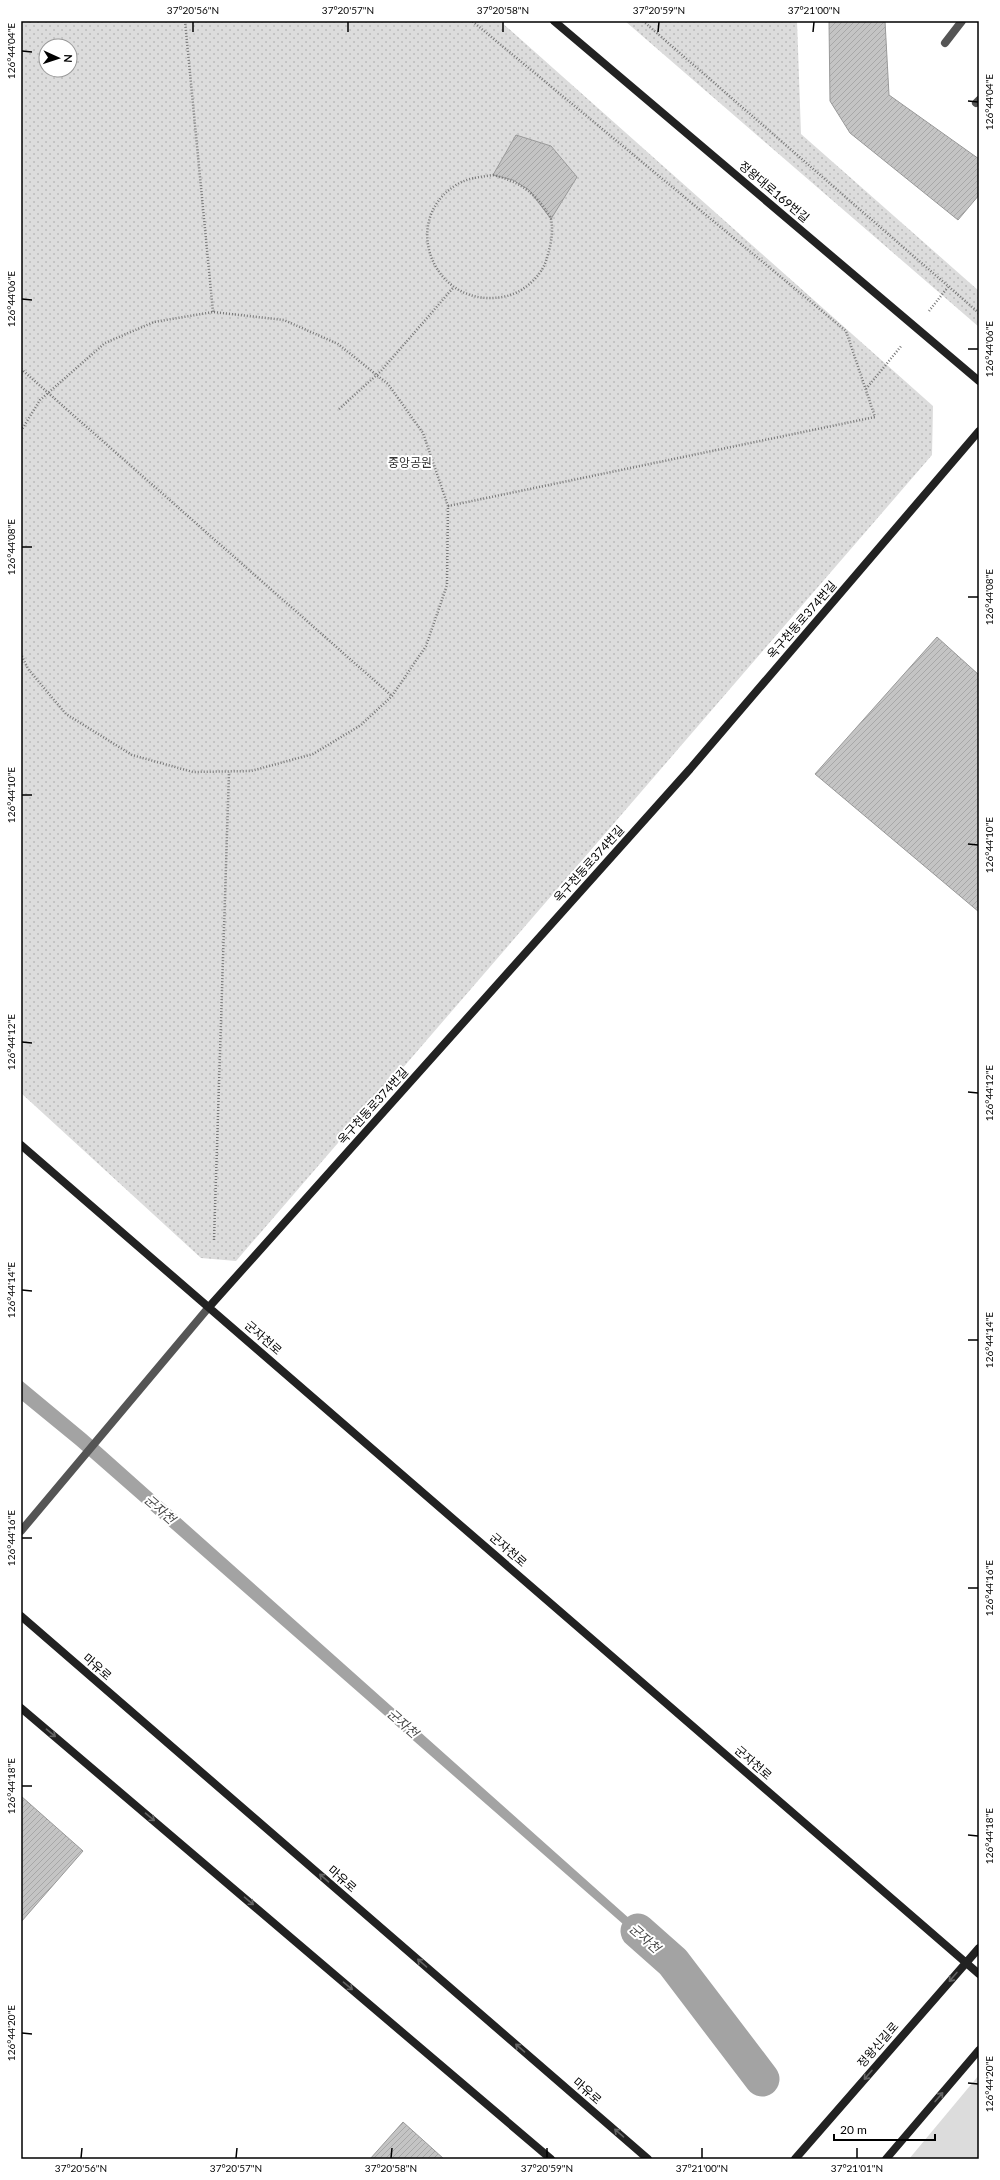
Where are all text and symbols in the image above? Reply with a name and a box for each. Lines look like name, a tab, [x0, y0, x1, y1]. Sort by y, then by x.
text: 37°20'56"N	[167, 4, 219, 16]
text: 37°20'57"N	[322, 4, 374, 16]
text: 37°20'58"N	[477, 4, 529, 16]
text: 37°20'59"N	[633, 4, 685, 16]
text: 37°21'00"N	[788, 4, 840, 16]
text: 126°44'04"E	[5, 23, 17, 79]
north arrow	[38, 38, 78, 78]
text: N	[62, 54, 75, 63]
text: 126°44'04"E	[983, 74, 995, 130]
street label: 정왕대로169번길	[736, 158, 813, 225]
text: 126°44'06"E	[5, 271, 17, 327]
text: 126°44'06"E	[983, 321, 995, 377]
park label: 중앙공원	[388, 455, 432, 470]
text: 126°44'08"E	[5, 519, 17, 575]
text: 126°44'08"E	[983, 569, 995, 625]
street label: 옥구천동로374번길	[764, 578, 839, 662]
text: 126°44'10"E	[5, 767, 17, 823]
text: 126°44'10"E	[983, 817, 995, 873]
street label: 옥구천동로374번길	[550, 822, 627, 905]
text: 126°44'12"E	[5, 1014, 17, 1070]
street label: 옥구천동로374번길	[334, 1064, 411, 1147]
text: 126°44'12"E	[983, 1065, 995, 1121]
text: 126°44'14"E	[5, 1262, 17, 1318]
text: 126°44'14"E	[983, 1312, 995, 1368]
street label: 군자천로	[242, 1317, 285, 1358]
water label: 군자천	[141, 1491, 180, 1527]
text: 126°44'16"E	[5, 1510, 17, 1566]
street label: 군자천로	[487, 1529, 530, 1570]
text: 126°44'16"E	[983, 1560, 995, 1616]
street label: 마유로	[80, 1650, 115, 1683]
water label: 군자천	[384, 1705, 423, 1741]
one-way arrow	[45, 1728, 56, 1737]
street label: 군자천로	[732, 1742, 775, 1783]
text: 126°44'18"E	[5, 1758, 17, 1814]
text: 126°44'18"E	[983, 1808, 995, 1864]
one-way arrow	[144, 1813, 155, 1822]
street label: 마유로	[325, 1862, 360, 1895]
one-way arrow	[318, 1874, 329, 1883]
one-way arrow	[243, 1897, 254, 1906]
water label: 군자천	[626, 1920, 665, 1956]
one-way arrow	[417, 1959, 427, 1968]
one-way arrow	[949, 1972, 958, 1982]
one-way arrow	[342, 1981, 353, 1990]
text: 126°44'20"E	[5, 2005, 17, 2061]
street label: 정왕신길로	[854, 2019, 901, 2070]
one-way arrow	[515, 2044, 526, 2053]
text: 126°44'20"E	[983, 2056, 995, 2112]
one-way arrow	[863, 2070, 873, 2080]
street label: 마유로	[570, 2074, 605, 2107]
one-way arrow	[934, 2092, 943, 2103]
scale bar	[834, 2116, 935, 2142]
text: 20 m	[840, 2122, 867, 2137]
one-way arrow	[613, 2129, 624, 2138]
text: 37°20'56"N	[55, 2162, 107, 2174]
text: 37°20'57"N	[210, 2162, 262, 2174]
text: 37°20'58"N	[365, 2162, 417, 2174]
text: 37°20'59"N	[521, 2162, 573, 2174]
text: 37°21'00"N	[676, 2162, 728, 2174]
text: 37°21'01"N	[831, 2162, 883, 2174]

